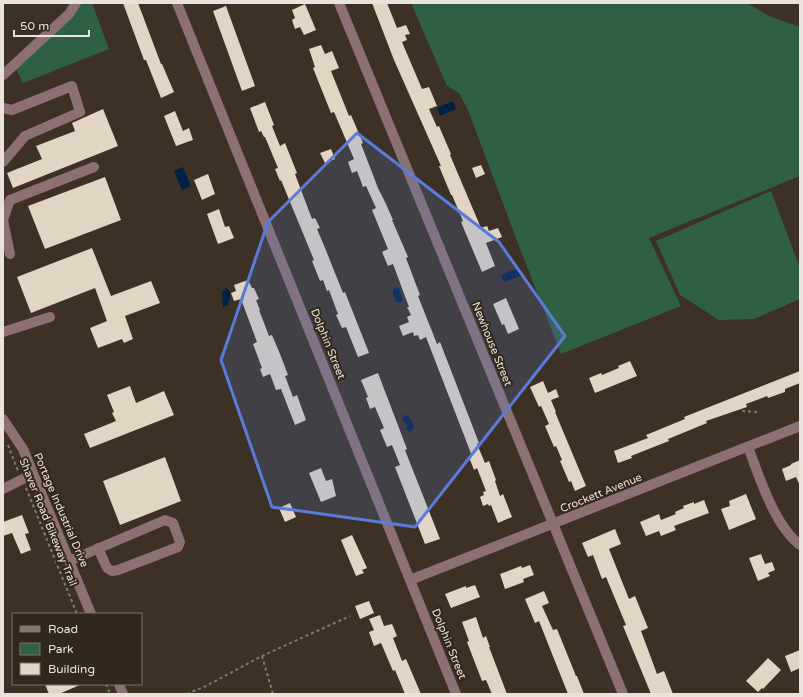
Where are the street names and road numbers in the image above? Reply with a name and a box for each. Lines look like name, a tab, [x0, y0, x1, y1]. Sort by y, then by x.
street label: Newhouse Street	[469, 300, 515, 388]
street label: Dolphin Street	[308, 307, 348, 381]
street label: Portage Industrial Drive	[31, 451, 91, 569]
street label: Shaver Road Bikeway Trail	[16, 456, 80, 588]
street label: Crockett Avenue	[558, 471, 644, 515]
street label: Dolphin Street	[429, 607, 469, 681]

